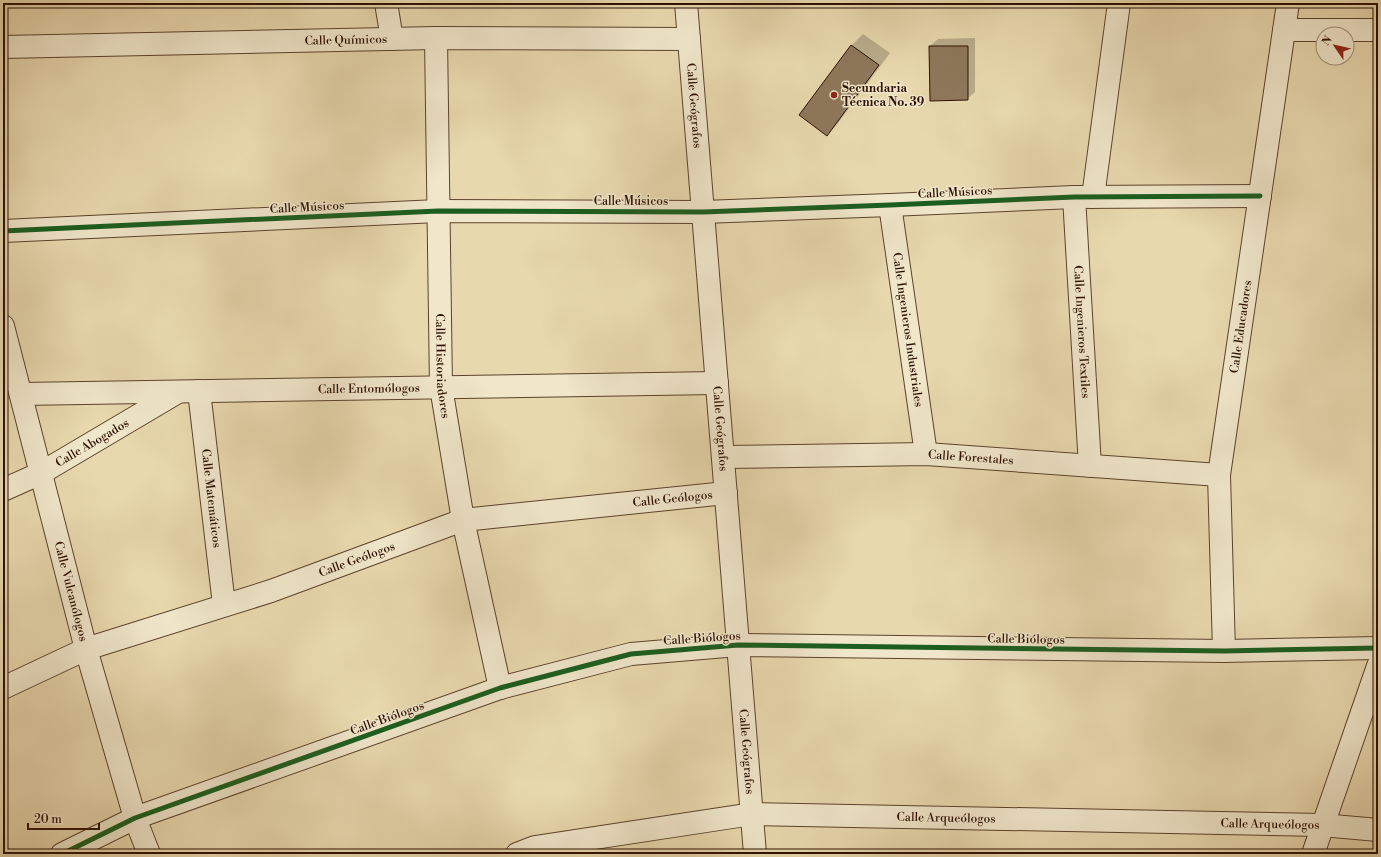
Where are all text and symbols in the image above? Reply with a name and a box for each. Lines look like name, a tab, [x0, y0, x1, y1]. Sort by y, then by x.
north arrow	[1315, 26, 1355, 66]
street label: Calle Químicos	[304, 32, 387, 49]
text: N	[1319, 33, 1336, 48]
street label: Calle Geógrafos	[683, 62, 705, 149]
place label: Secundaria Técnica No. 39	[842, 81, 925, 110]
marker: Secundaria Técnica No. 39	[829, 90, 839, 100]
street label: Calle Músicos	[917, 183, 993, 202]
street label: Calle Músicos	[594, 194, 668, 209]
street label: Calle Músicos	[269, 198, 345, 217]
street label: Calle Ingenieros Industriales	[889, 252, 926, 408]
street label: Calle Ingenieros Textiles	[1070, 265, 1093, 399]
street label: Calle Educadores	[1227, 279, 1255, 374]
street label: Calle Historiadores	[432, 313, 453, 419]
street label: Calle Entomólogos	[318, 381, 420, 397]
street label: Calle Geógrafos	[709, 385, 731, 472]
street label: Calle Abogados	[53, 416, 132, 471]
street label: Calle Forestales	[928, 447, 1014, 468]
street label: Calle Matemáticos	[198, 448, 224, 549]
street label: Calle Geólogos	[632, 487, 713, 511]
street label: Calle Geólogos	[317, 539, 397, 581]
street label: Calle Vulcanólogos	[51, 540, 91, 643]
street label: Calle Biólogos	[663, 628, 741, 649]
street label: Calle Biólogos	[987, 631, 1065, 648]
street label: Calle Biólogos	[348, 698, 426, 739]
street label: Calle Geógrafos	[735, 708, 757, 795]
scale bar	[28, 805, 99, 831]
street label: Calle Arqueólogos	[897, 810, 996, 827]
text: 20 m	[34, 812, 62, 827]
street label: Calle Arqueólogos	[1220, 816, 1320, 833]

